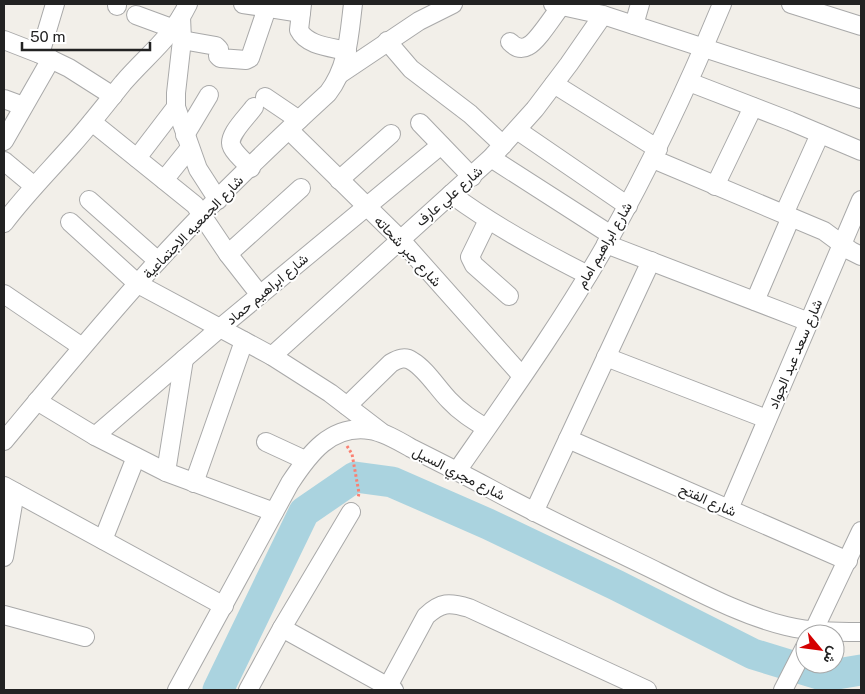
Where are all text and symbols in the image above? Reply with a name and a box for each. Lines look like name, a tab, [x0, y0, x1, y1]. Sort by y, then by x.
scale bar	[22, 20, 150, 52]
text: 50 m	[30, 28, 65, 45]
street label: شارع علي عارف	[413, 163, 488, 232]
street label: شارع الجمعيه الاجتماعية	[140, 172, 249, 284]
street label: شارع ابراهيم امام	[573, 199, 638, 292]
street label: شارع جبر شحاته	[369, 212, 445, 292]
street label: شارع ابراهيم حماد	[223, 250, 313, 330]
street label: شارع سعد عبد الجواد	[765, 297, 828, 412]
street label: شارع مجري السيل	[408, 443, 508, 507]
street label: شارع الفتح	[676, 480, 739, 522]
north arrow	[795, 624, 845, 674]
text: ش	[819, 644, 842, 667]

